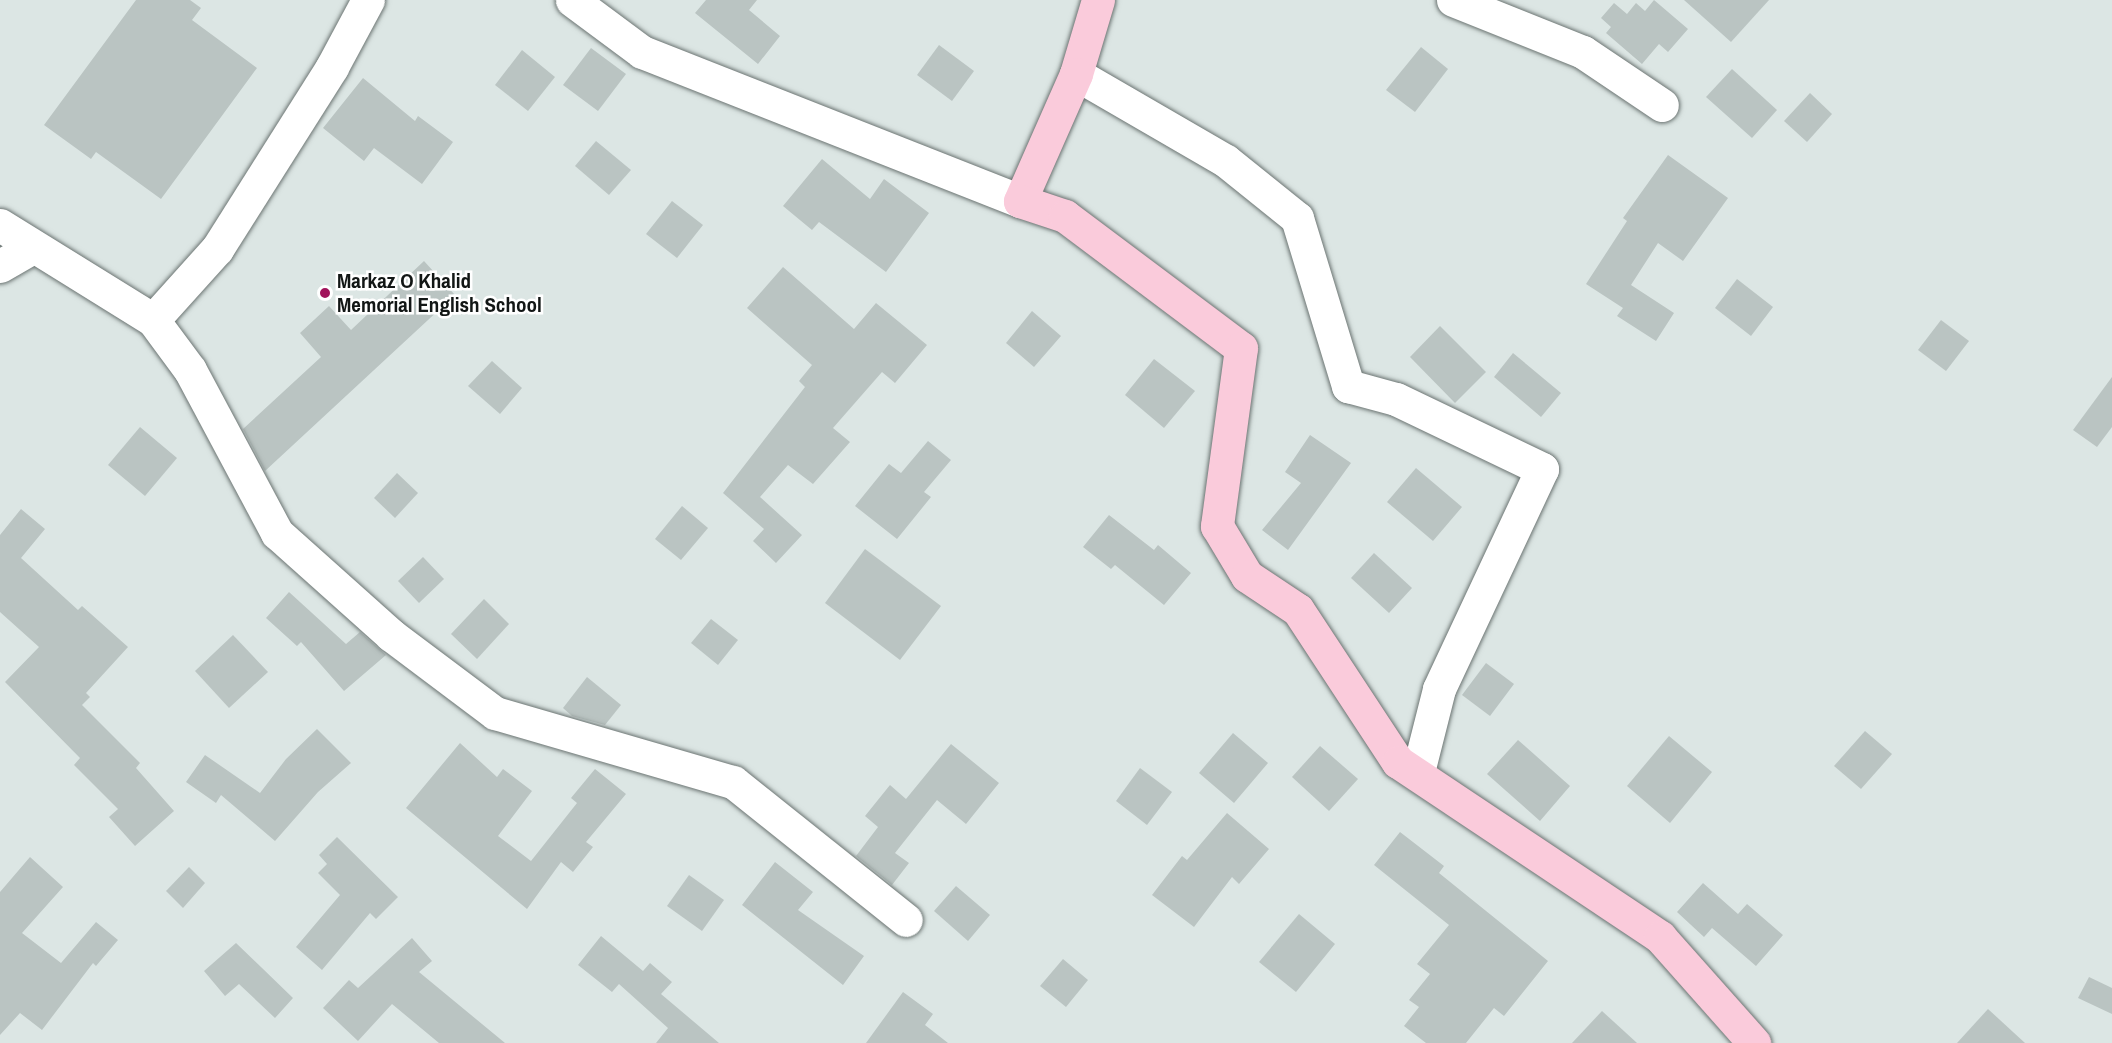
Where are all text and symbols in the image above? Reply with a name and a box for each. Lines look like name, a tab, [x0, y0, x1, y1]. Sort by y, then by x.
place label: Markaz O Khalid Memorial English School	[337, 268, 542, 318]
marker: Markaz O Khalid Memorial English School	[318, 286, 332, 300]

